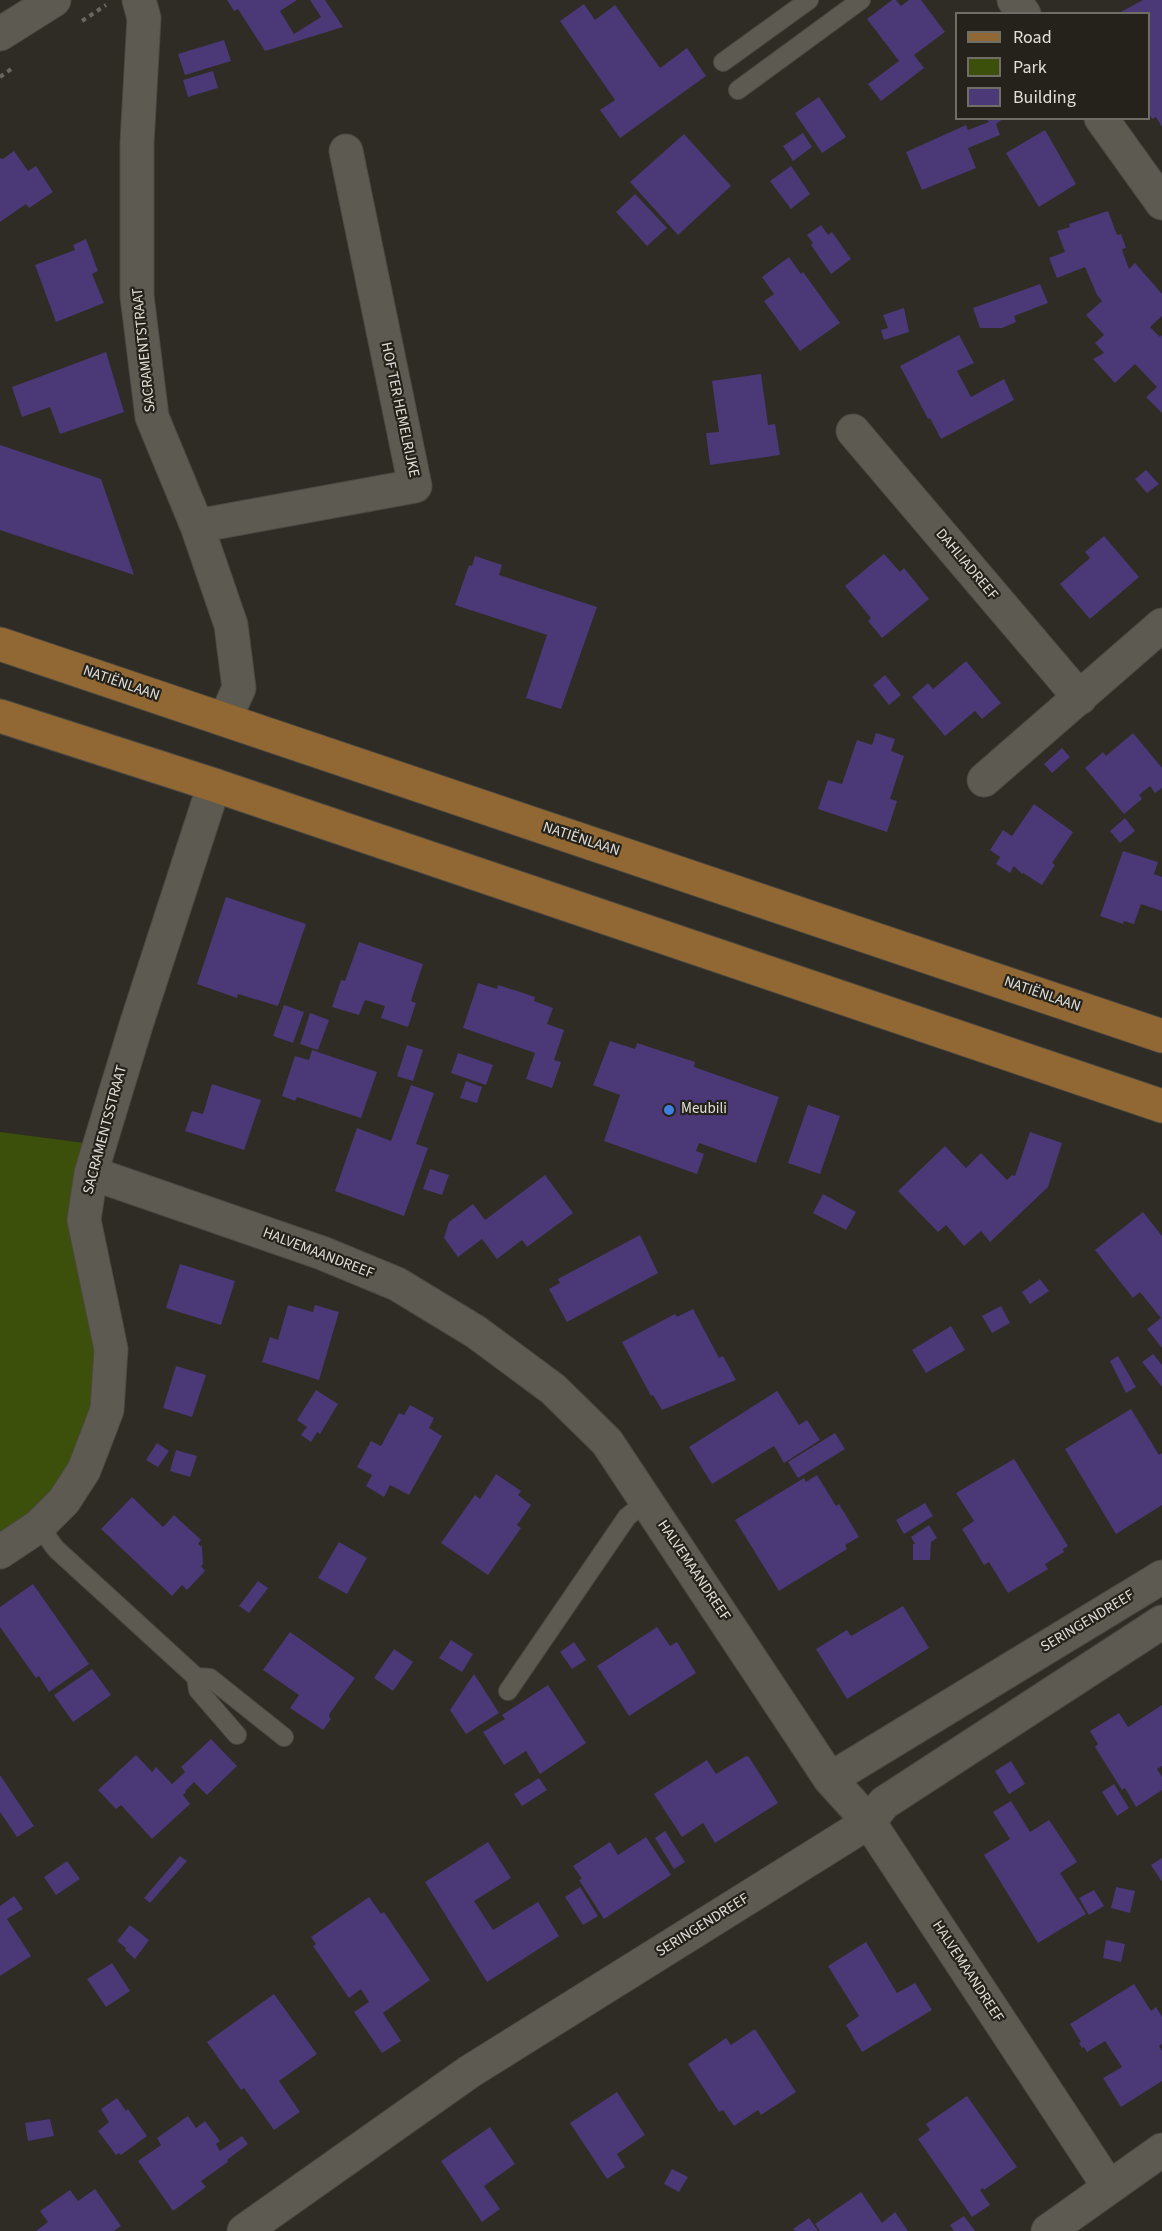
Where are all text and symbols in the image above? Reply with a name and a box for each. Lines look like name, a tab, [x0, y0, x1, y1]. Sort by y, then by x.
legend	[955, 12, 1150, 120]
text: Road	[1013, 25, 1052, 50]
text: Park	[1013, 55, 1047, 80]
text: Building	[1013, 85, 1076, 110]
street label: SACRAMENTSTRAAT	[130, 287, 160, 413]
street label: HOF TER HEMELRIJKE	[376, 341, 422, 479]
street label: DAHLIADREEF	[931, 526, 1001, 604]
street label: NATIËNLAAN	[80, 662, 162, 706]
street label: NATIËNLAAN	[540, 819, 622, 861]
street label: NATIËNLAAN	[1001, 973, 1083, 1017]
street label: SACRAMENTSSTRAAT	[80, 1064, 132, 1196]
place label: Meubili	[681, 1101, 727, 1119]
marker: Meubili	[662, 1103, 676, 1117]
street label: HALVEMAANDREEF	[260, 1225, 376, 1283]
street label: HALVEMAANDREEF	[653, 1517, 733, 1625]
street label: SERINGENDREEF	[1038, 1587, 1138, 1657]
street label: SERINGENDREEF	[653, 1890, 753, 1962]
street label: HALVEMAANDREEF	[927, 1918, 1007, 2026]

